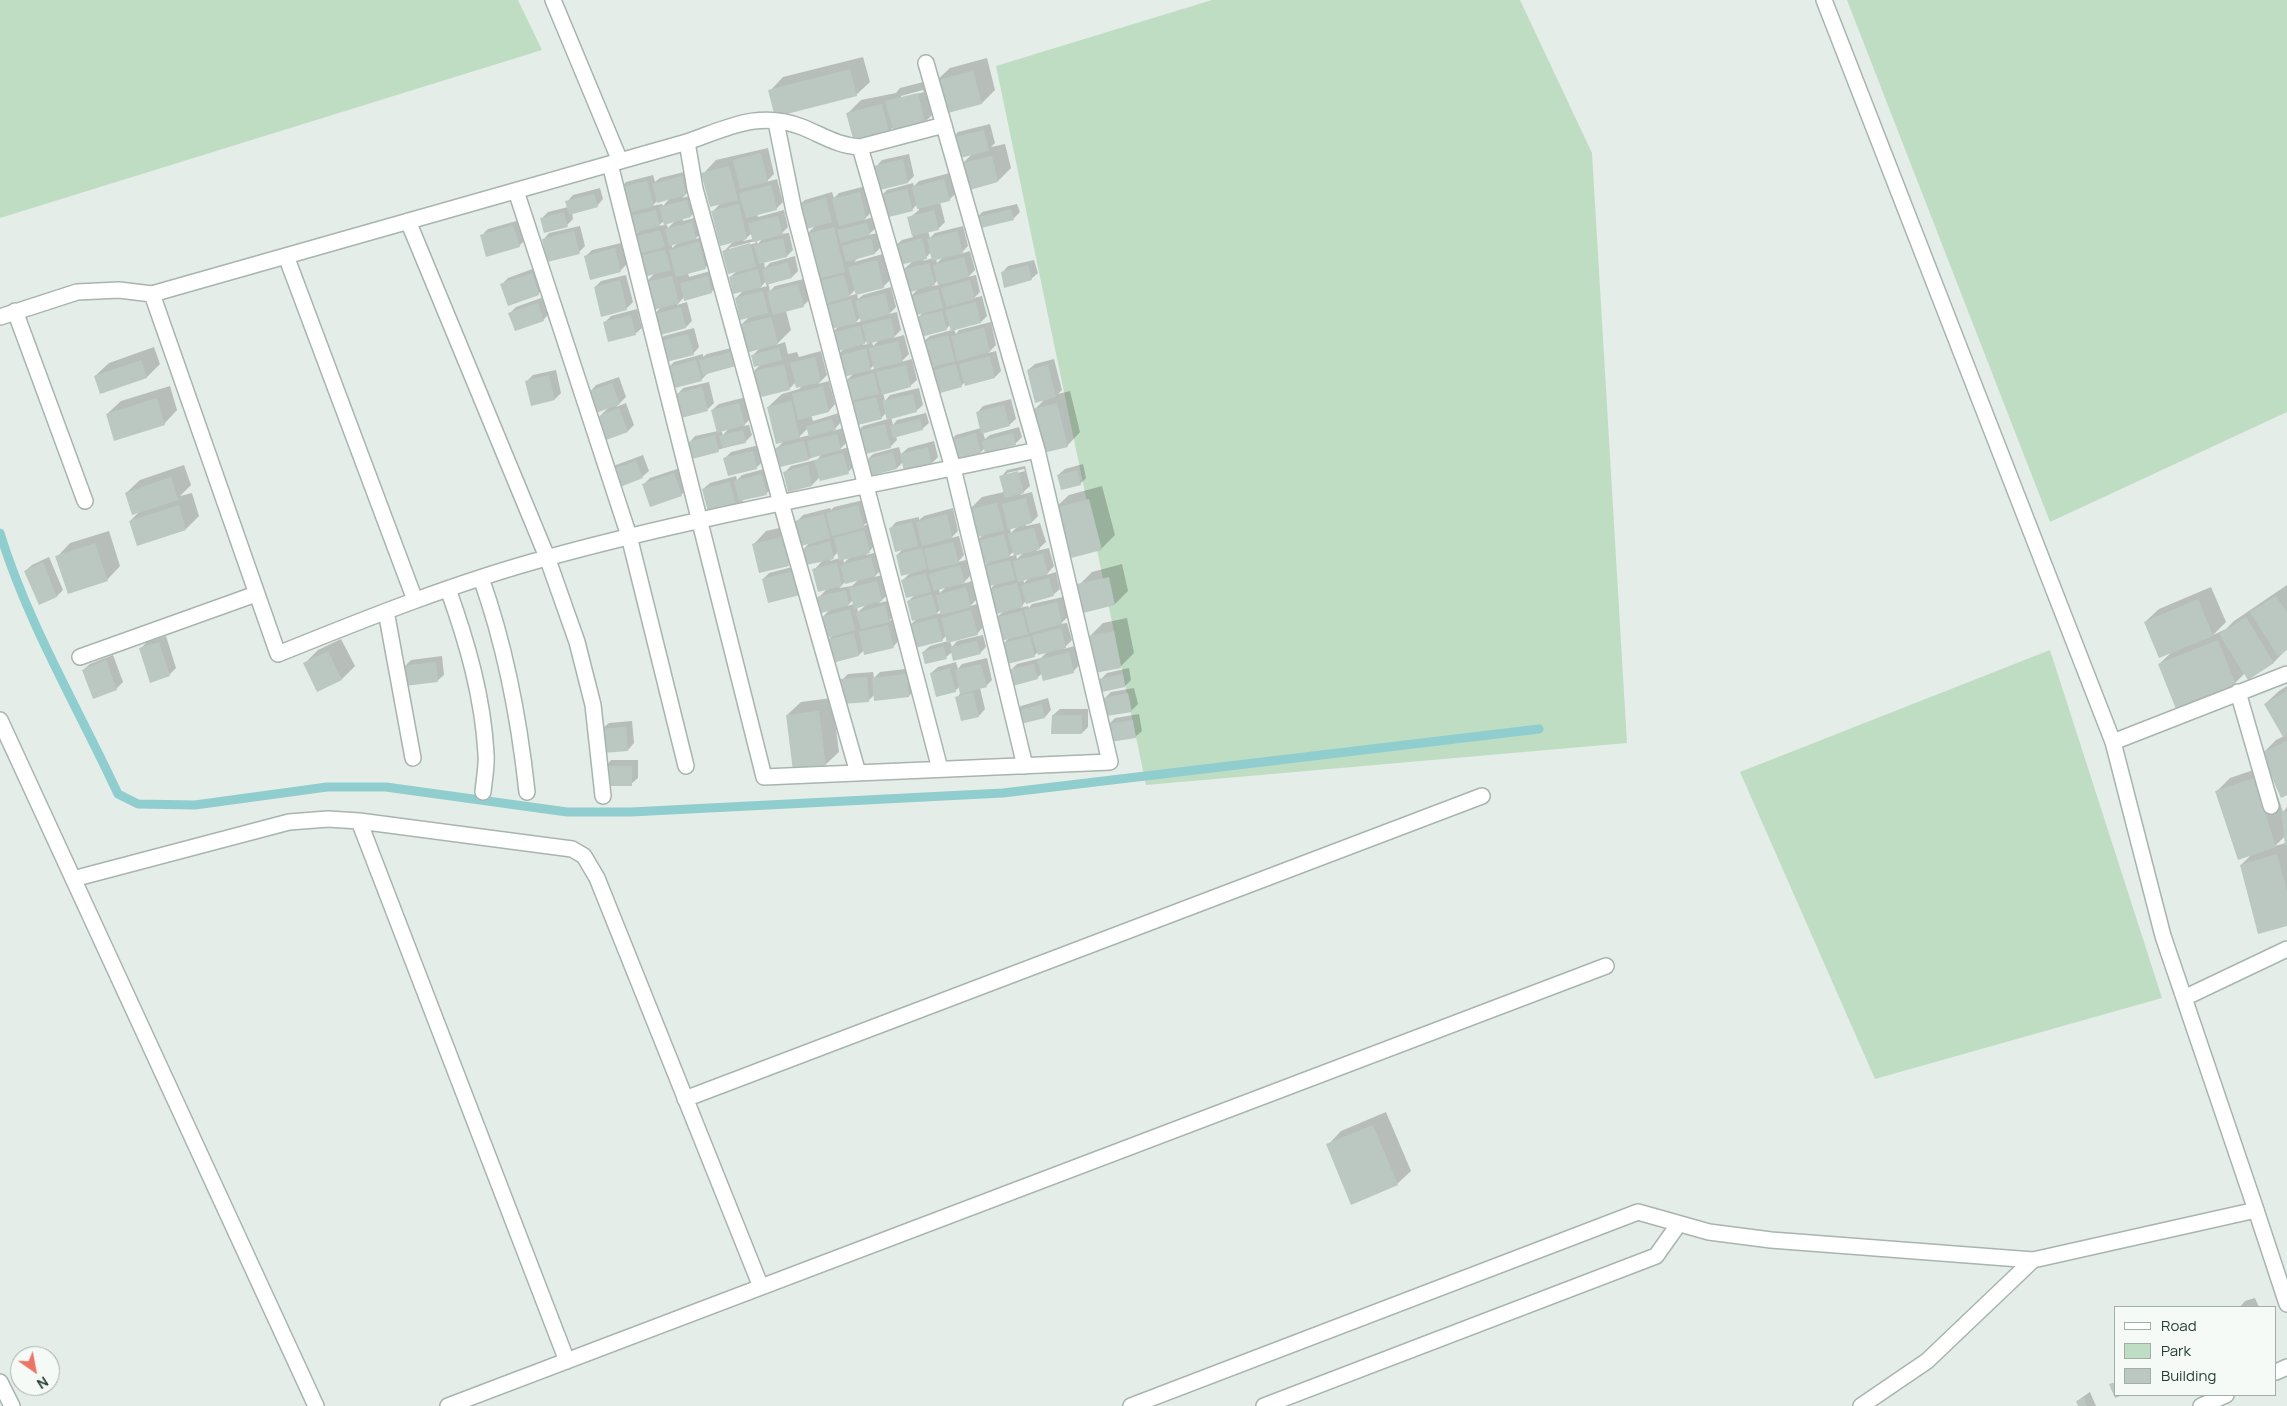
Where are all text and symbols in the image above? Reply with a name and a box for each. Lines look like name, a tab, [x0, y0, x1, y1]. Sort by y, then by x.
legend	[2114, 1306, 2277, 1396]
text: Road	[2161, 1315, 2197, 1336]
text: Park	[2161, 1340, 2191, 1361]
north arrow	[10, 1346, 60, 1396]
text: Building	[2161, 1365, 2216, 1386]
text: N	[34, 1372, 52, 1394]

